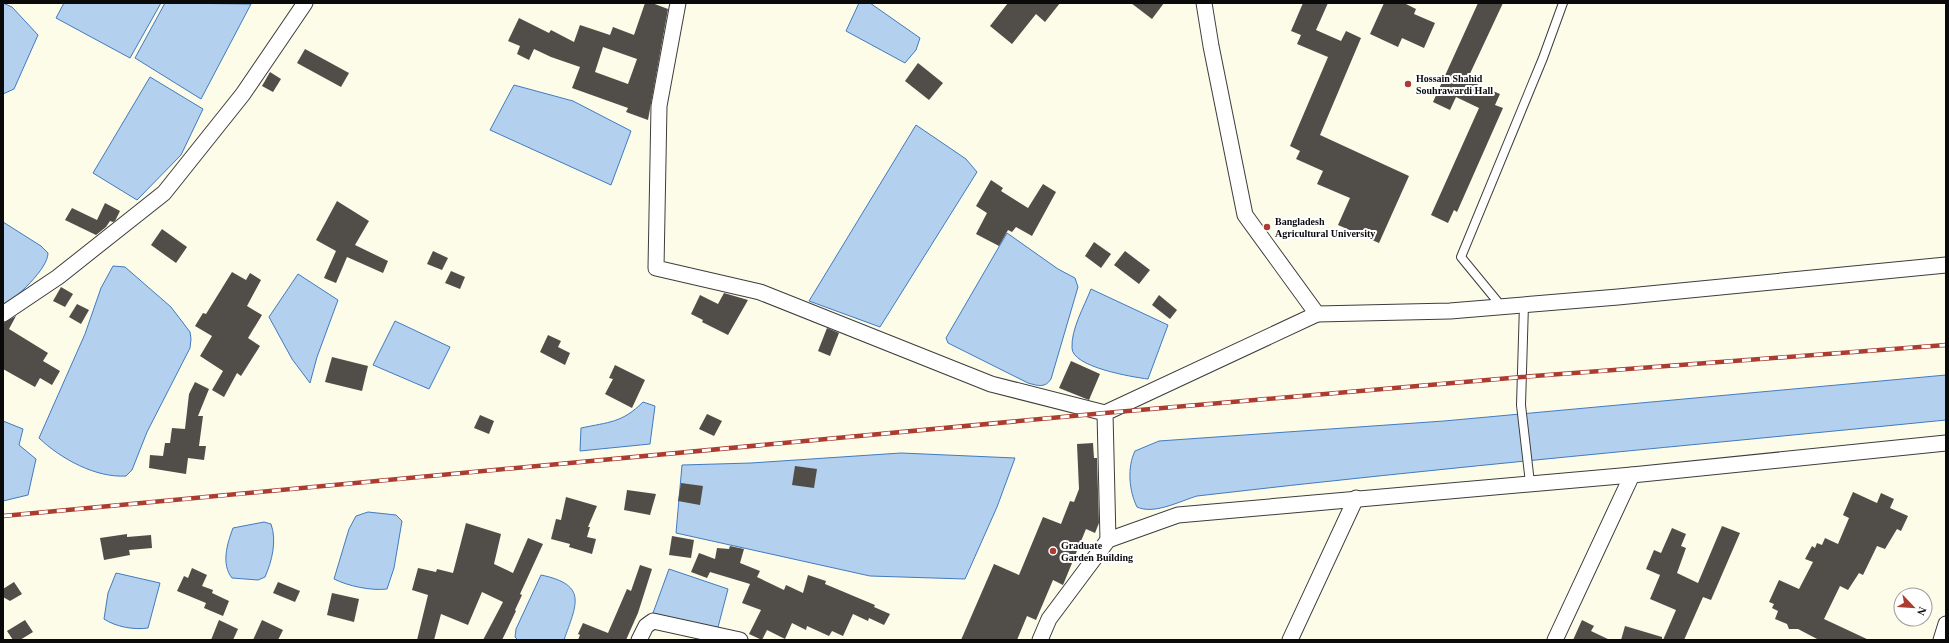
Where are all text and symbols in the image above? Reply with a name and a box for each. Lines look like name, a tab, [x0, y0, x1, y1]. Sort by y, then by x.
place label: Hossain Shahid Souhrawardi Hall	[1416, 73, 1493, 96]
marker: Hossain Shahid Souhrawardi Hall	[1403, 79, 1413, 89]
place label: Bangladesh Agricultural University	[1275, 216, 1375, 239]
marker: Bangladesh Agricultural University	[1262, 222, 1272, 232]
place label: Graduate Garden Building	[1061, 540, 1133, 563]
marker: Graduate Garden Building	[1048, 546, 1058, 556]
north arrow	[1893, 587, 1933, 627]
text: N	[1915, 605, 1929, 617]

